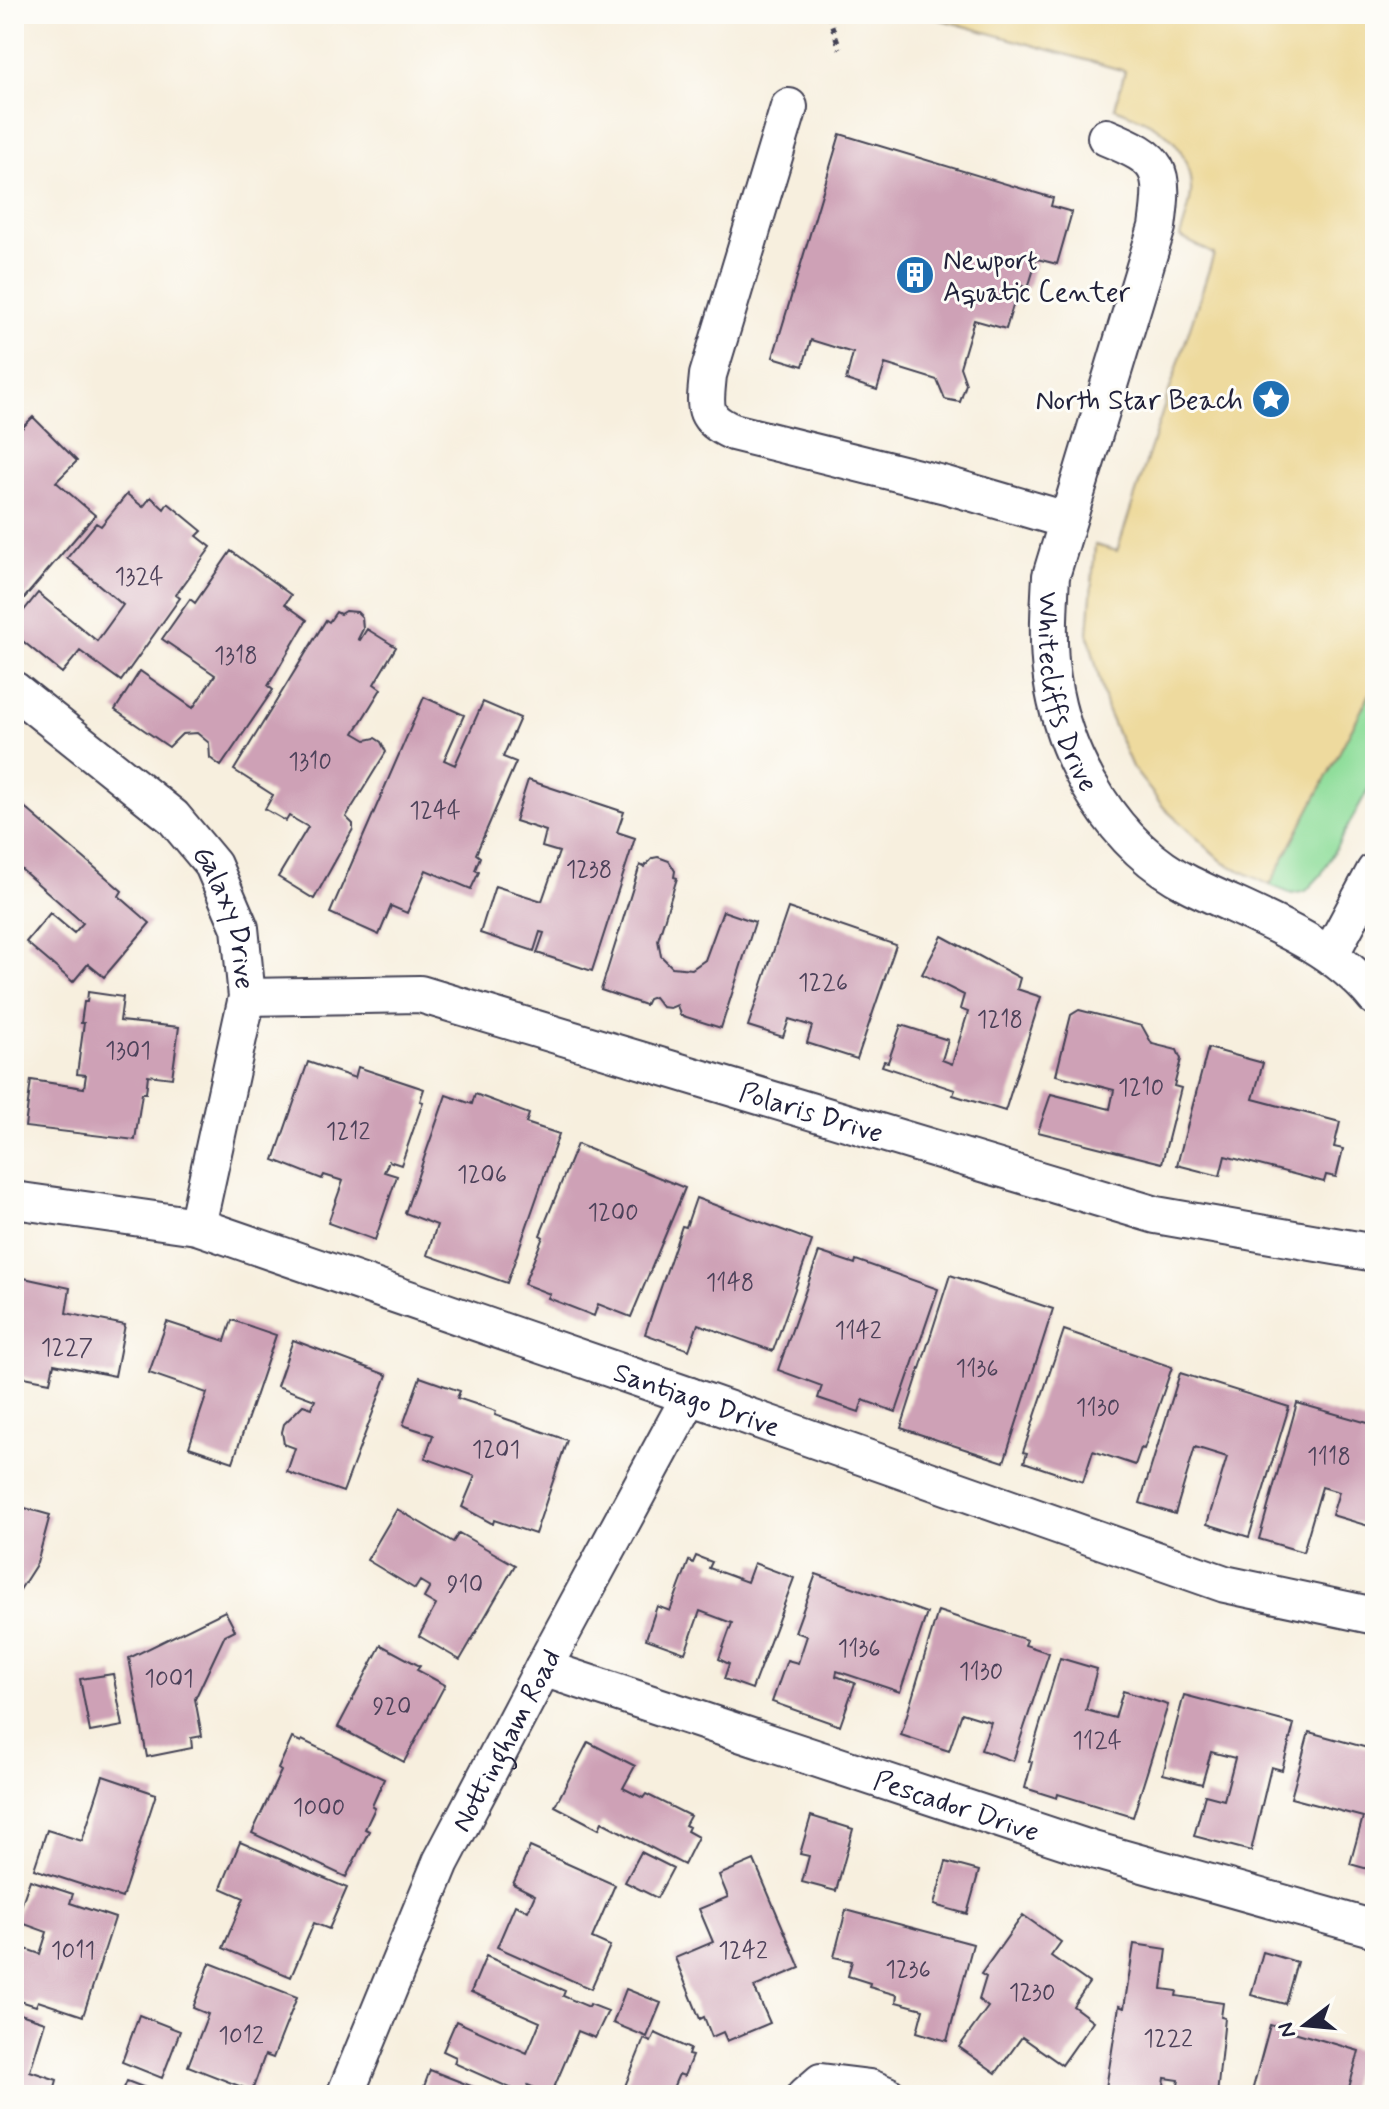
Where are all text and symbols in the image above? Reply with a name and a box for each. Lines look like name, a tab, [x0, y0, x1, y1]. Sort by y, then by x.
place label: Newport Aquatic Center	[943, 243, 1131, 312]
building icon: Newport Aquatic Center	[894, 254, 936, 296]
place icon: North Star Beach	[1250, 378, 1292, 420]
place label: North Star Beach	[1035, 383, 1243, 420]
house number: 1324	[114, 562, 164, 593]
street label: Whitecliffs Drive	[1028, 591, 1106, 799]
house number: 1318	[214, 641, 258, 672]
house number: 1310	[288, 747, 332, 778]
house number: 1244	[409, 796, 461, 827]
street label: Galaxy Drive	[183, 838, 262, 991]
house number: 1238	[566, 855, 612, 886]
house number: 1226	[798, 968, 848, 999]
house number: 1218	[977, 1005, 1023, 1036]
house number: 1301	[105, 1036, 151, 1067]
house number: 1210	[1118, 1073, 1164, 1104]
street label: Polaris Drive	[735, 1075, 887, 1153]
house number: 1212	[326, 1117, 370, 1148]
house number: 1206	[457, 1160, 507, 1191]
house number: 1200	[587, 1198, 639, 1229]
house number: 1148	[706, 1268, 754, 1299]
house number: 1142	[835, 1316, 882, 1347]
house number: 1227	[41, 1333, 93, 1364]
house number: 1136	[955, 1354, 999, 1385]
street label: Santiago Drive	[608, 1355, 785, 1447]
house number: 1130	[1076, 1393, 1120, 1424]
house number: 1201	[472, 1435, 520, 1466]
house number: 1118	[1307, 1442, 1351, 1473]
house number: 910	[447, 1570, 483, 1601]
house number: 1136	[837, 1634, 881, 1665]
street label: Nottingham Road	[444, 1643, 571, 1839]
house number: 1130	[959, 1657, 1003, 1688]
house number: 1001	[144, 1664, 194, 1695]
house number: 920	[373, 1692, 411, 1723]
house number: 1124	[1072, 1726, 1122, 1757]
street label: Pescador Drive	[869, 1763, 1044, 1852]
house number: 1000	[293, 1793, 345, 1824]
house number: 1011	[51, 1936, 95, 1967]
house number: 1242	[718, 1936, 768, 1967]
house number: 1236	[885, 1955, 931, 1986]
house number: 1230	[1009, 1978, 1055, 2009]
north arrow	[1265, 1985, 1345, 2065]
text: N	[1272, 2019, 1303, 2041]
house number: 1012	[218, 2021, 264, 2052]
house number: 1222	[1143, 2024, 1193, 2055]

